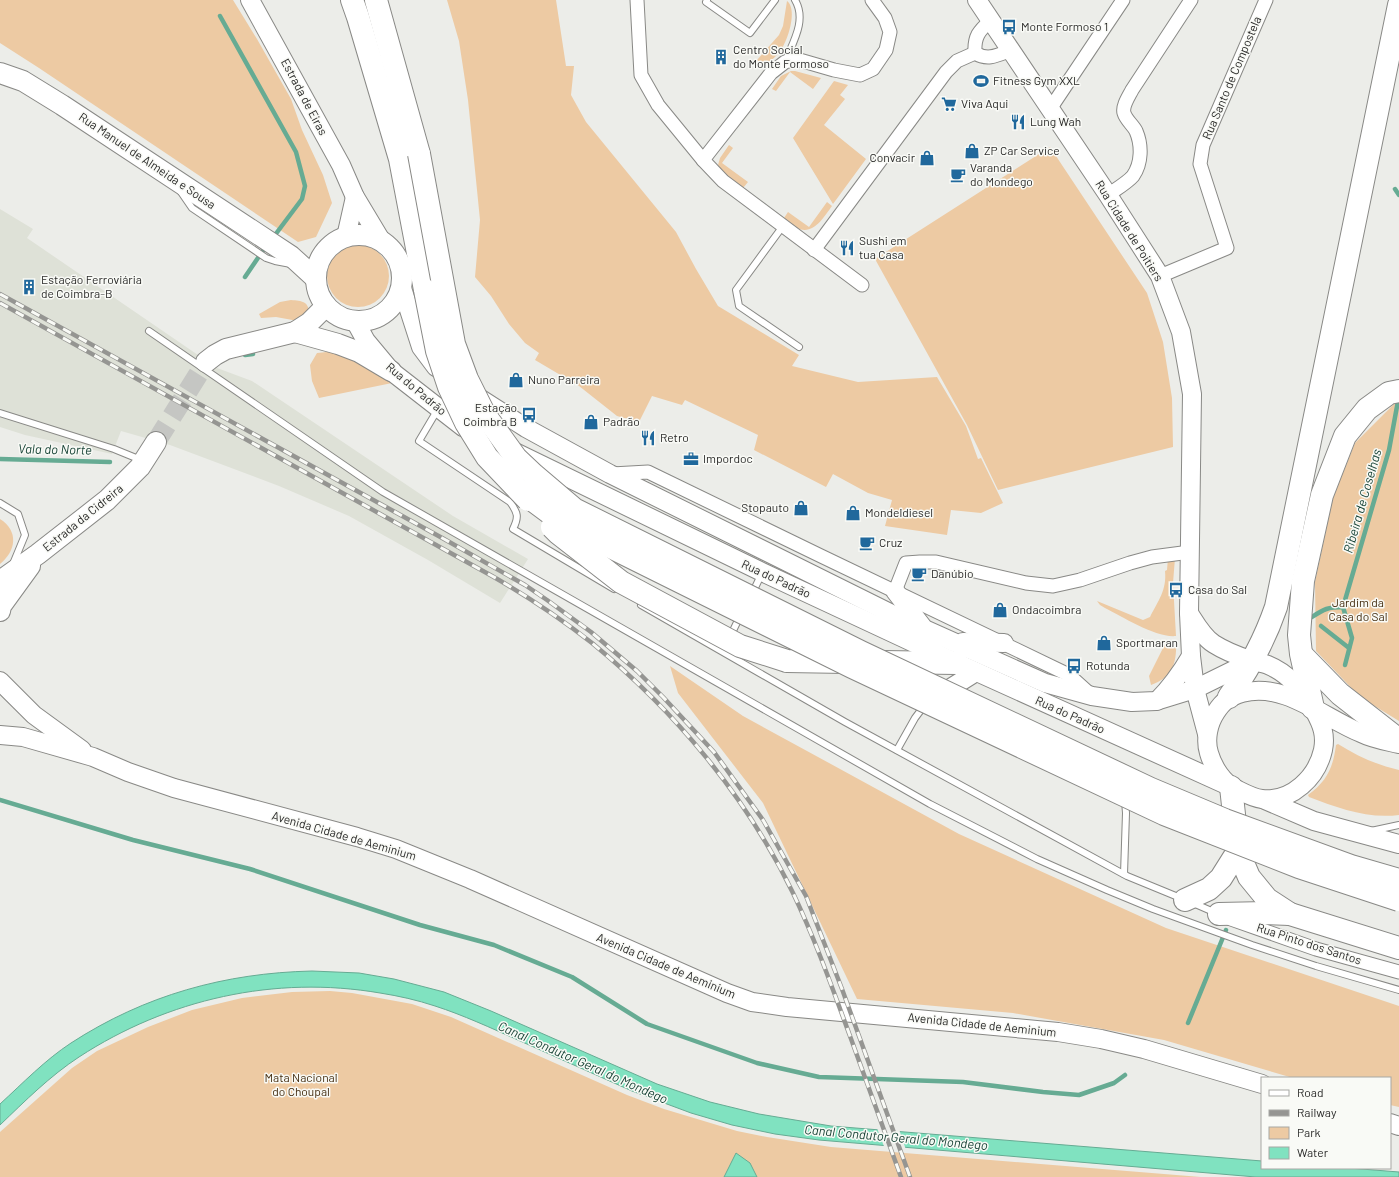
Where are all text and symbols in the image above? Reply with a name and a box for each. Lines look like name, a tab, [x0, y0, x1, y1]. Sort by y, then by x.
street label: Rua Santo de Compostela	[1199, 14, 1263, 141]
bus stop icon: Monte Formoso 1	[1000, 18, 1018, 36]
place label: Monte Formoso 1	[1021, 19, 1108, 33]
place label: Centro Social do Monte Formoso	[733, 42, 829, 70]
building icon: Centro Social do Monte Formoso	[712, 48, 730, 66]
street label: Estrada de Eiras	[279, 56, 331, 137]
sports icon: Fitness Gym XXL	[972, 72, 990, 90]
place label: Fitness Gym XXL	[993, 73, 1080, 87]
supermarket icon: Viva Aqui	[940, 95, 958, 113]
place label: Viva Aqui	[961, 96, 1008, 110]
street label: Rua Manuel de Almeida e Sousa	[77, 109, 219, 211]
restaurant icon: Lung Wah	[1009, 113, 1027, 131]
place label: Lung Wah	[1030, 114, 1081, 128]
shop icon: ZP Car Service	[963, 142, 981, 160]
place label: ZP Car Service	[984, 143, 1060, 157]
shop icon: Convacir	[918, 149, 936, 167]
place label: Convacir	[869, 150, 916, 164]
place label: Varanda do Mondego	[970, 160, 1033, 188]
cafe icon: Varanda do Mondego	[949, 166, 967, 184]
street label: Rua Cidade de Poitiers	[1093, 177, 1167, 284]
place label: Sushi em tua Casa	[859, 233, 907, 261]
restaurant icon: Sushi em tua Casa	[838, 239, 856, 257]
place label: Estação Ferroviária de Coimbra-B	[41, 272, 142, 300]
building icon: Estação Ferroviária de Coimbra-B	[20, 278, 38, 296]
street label: Rua do Padrão	[384, 359, 450, 418]
shop icon: Nuno Parreira	[507, 371, 525, 389]
place label: Nuno Parreira	[528, 372, 600, 386]
place label: Estação Coimbra B	[463, 400, 517, 428]
bus stop icon: Estação Coimbra B	[520, 406, 538, 424]
shop icon: Padrão	[582, 413, 600, 431]
place label: Padrão	[603, 414, 640, 428]
restaurant icon: Retro	[639, 429, 657, 447]
place label: Retro	[660, 430, 689, 444]
water label: Vala do Norte	[18, 440, 92, 458]
water label: Ribeira de Coselhas	[1339, 447, 1385, 555]
office icon: Impordoc	[682, 450, 700, 468]
place label: Impordoc	[703, 451, 753, 465]
street label: Estrada da Cidreira	[39, 481, 125, 554]
shop icon: Stopauto	[792, 499, 810, 517]
place label: Stopauto	[741, 500, 789, 514]
shop icon: Mondeldiesel	[844, 504, 862, 522]
place label: Mondeldiesel	[865, 505, 933, 519]
cafe icon: Cruz	[858, 534, 876, 552]
place label: Cruz	[879, 535, 902, 549]
street label: Rua do Padrão	[740, 556, 813, 600]
cafe icon: Danúbio	[910, 565, 928, 583]
place label: Danúbio	[931, 566, 974, 580]
bus stop icon: Casa do Sal	[1167, 581, 1185, 599]
place label: Casa do Sal	[1188, 582, 1247, 596]
park label: Jardim da Casa do Sal	[1328, 595, 1388, 623]
shop icon: Ondacoimbra	[991, 601, 1009, 619]
place label: Ondacoimbra	[1012, 602, 1081, 616]
shop icon: Sportmaran	[1095, 634, 1113, 652]
place label: Sportmaran	[1116, 635, 1178, 649]
bus stop icon: Rotunda	[1065, 657, 1083, 675]
place label: Rotunda	[1086, 658, 1130, 672]
street label: Rua do Padrão	[1034, 693, 1107, 736]
street label: Avenida Cidade de Aeminium	[270, 808, 418, 862]
street label: Rua Pinto dos Santos	[1255, 919, 1364, 967]
street label: Avenida Cidade de Aeminium	[595, 929, 738, 1001]
street label: Avenida Cidade de Aeminium	[907, 1009, 1057, 1039]
water label: Canal Condutor Geral do Mondego	[496, 1017, 670, 1107]
park label: Mata Nacional do Choupal	[264, 1070, 338, 1098]
legend	[1261, 1077, 1391, 1169]
text: Road	[1297, 1085, 1324, 1099]
text: Railway	[1297, 1105, 1337, 1119]
water label: Canal Condutor Geral do Mondego	[804, 1121, 988, 1153]
text: Park	[1297, 1125, 1321, 1139]
text: Water	[1297, 1145, 1329, 1159]

